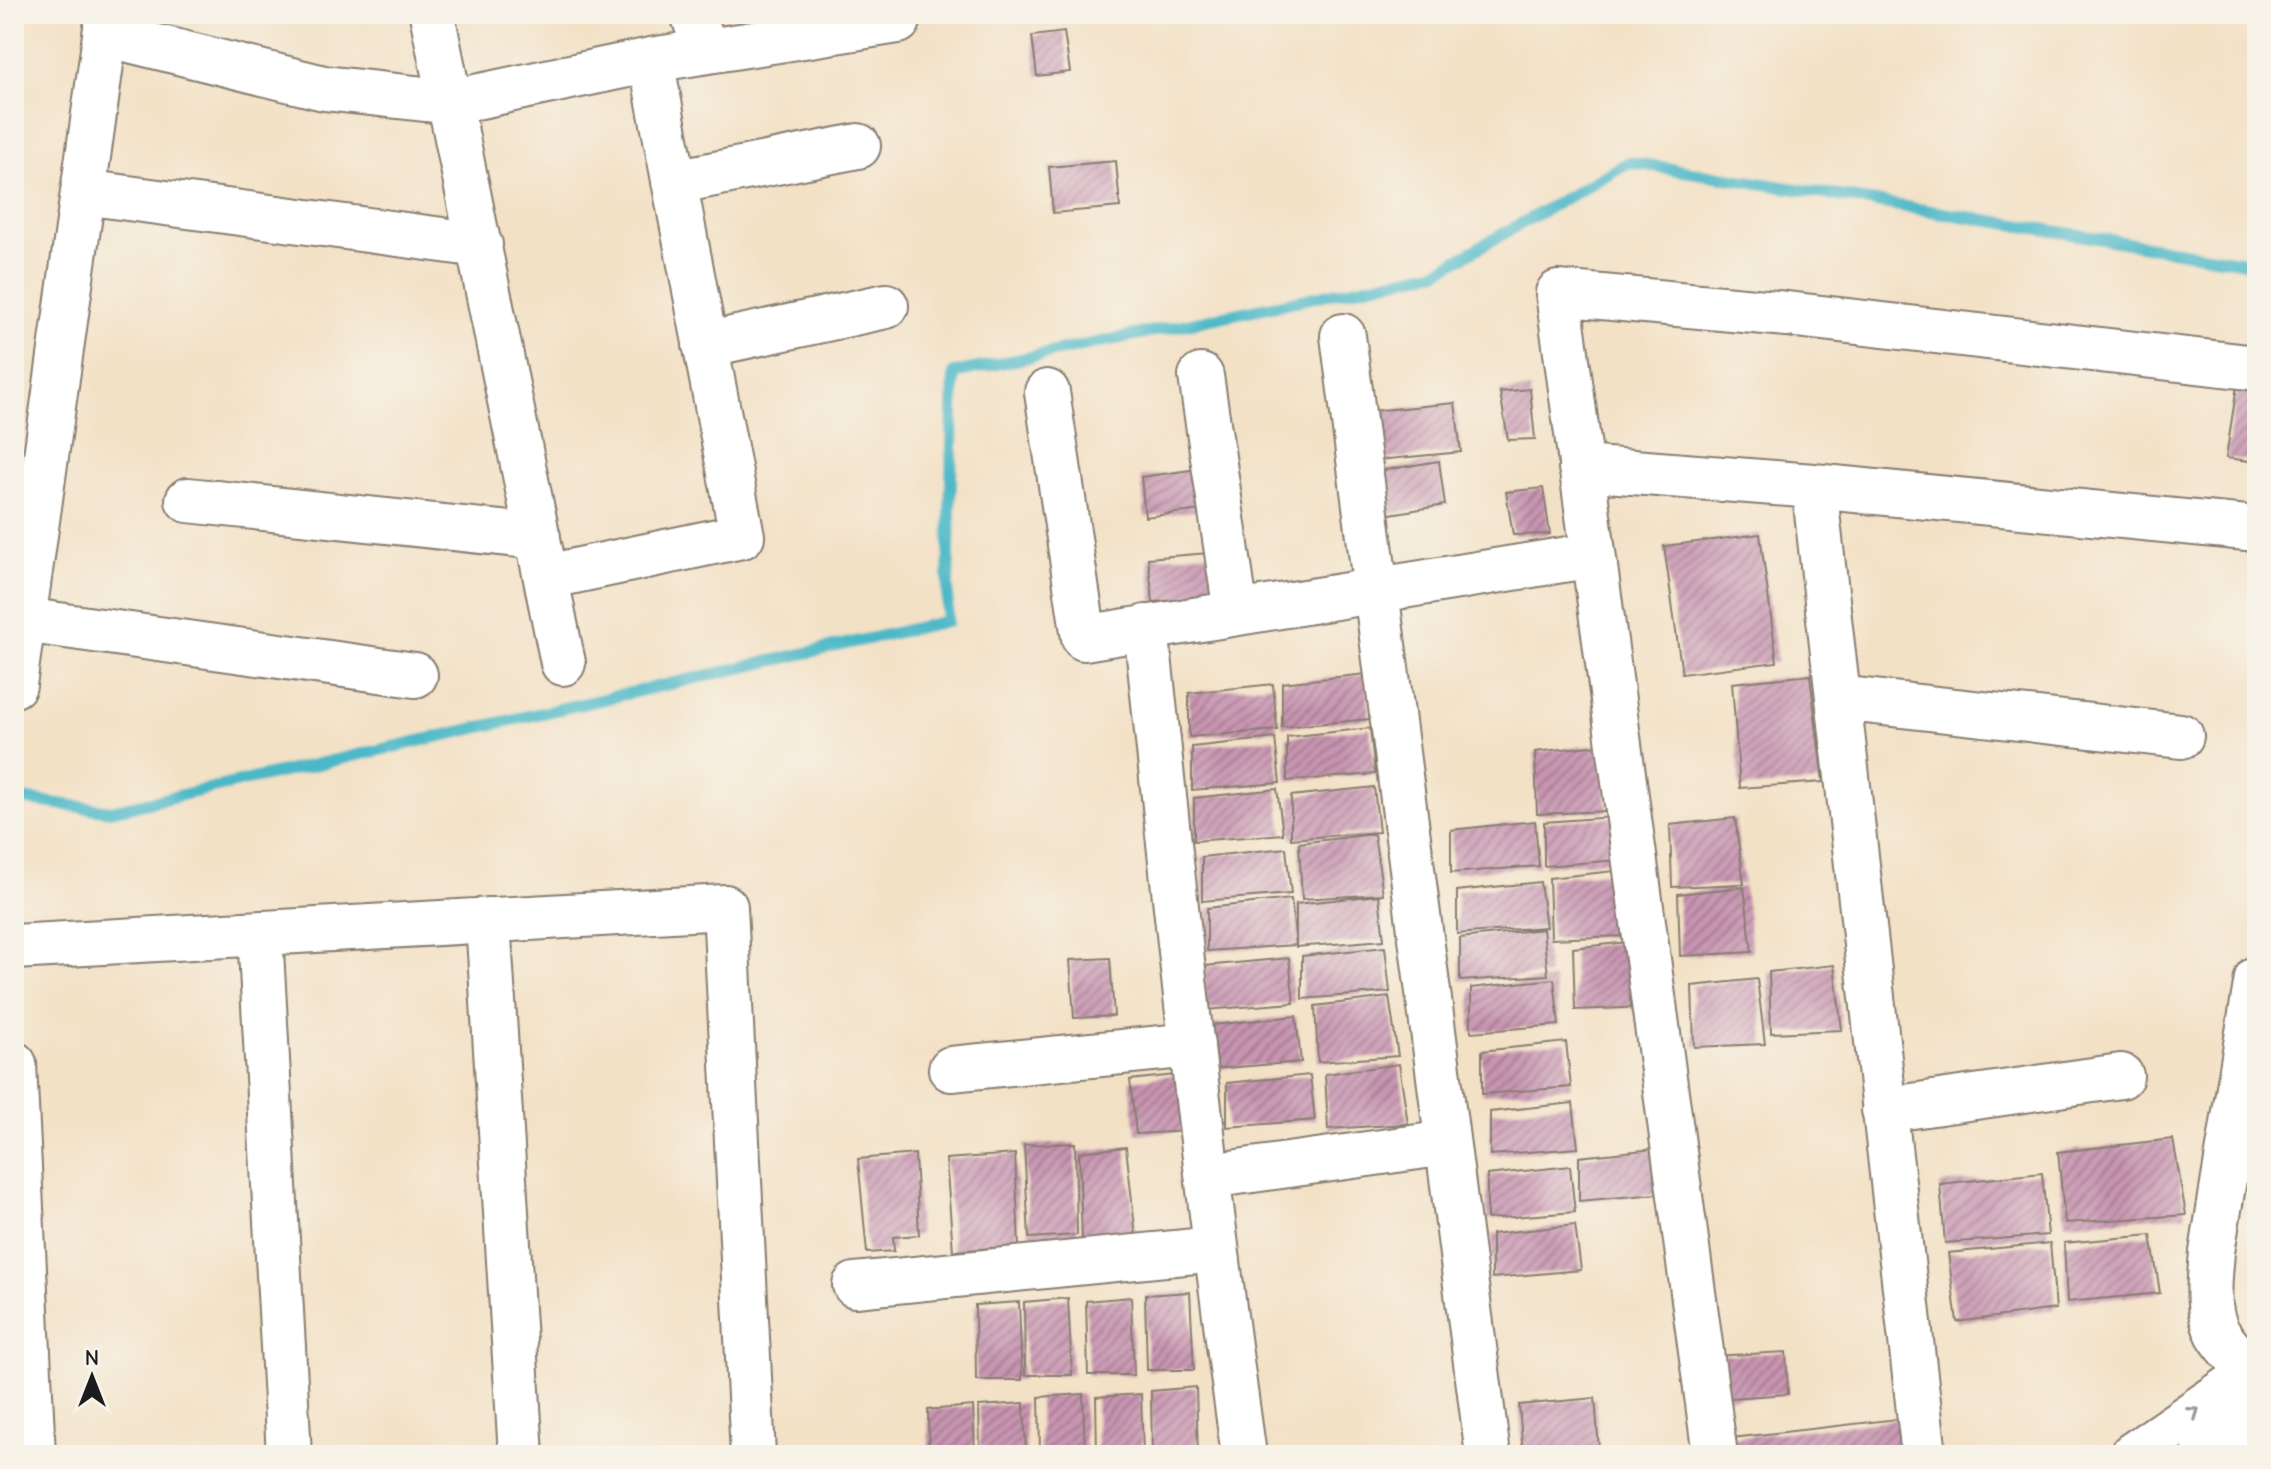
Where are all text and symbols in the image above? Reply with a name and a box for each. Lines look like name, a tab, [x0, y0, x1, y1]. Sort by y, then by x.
north arrow	[52, 1337, 132, 1417]
text: N	[85, 1345, 99, 1371]
one-way arrow	[2186, 1407, 2200, 1422]

